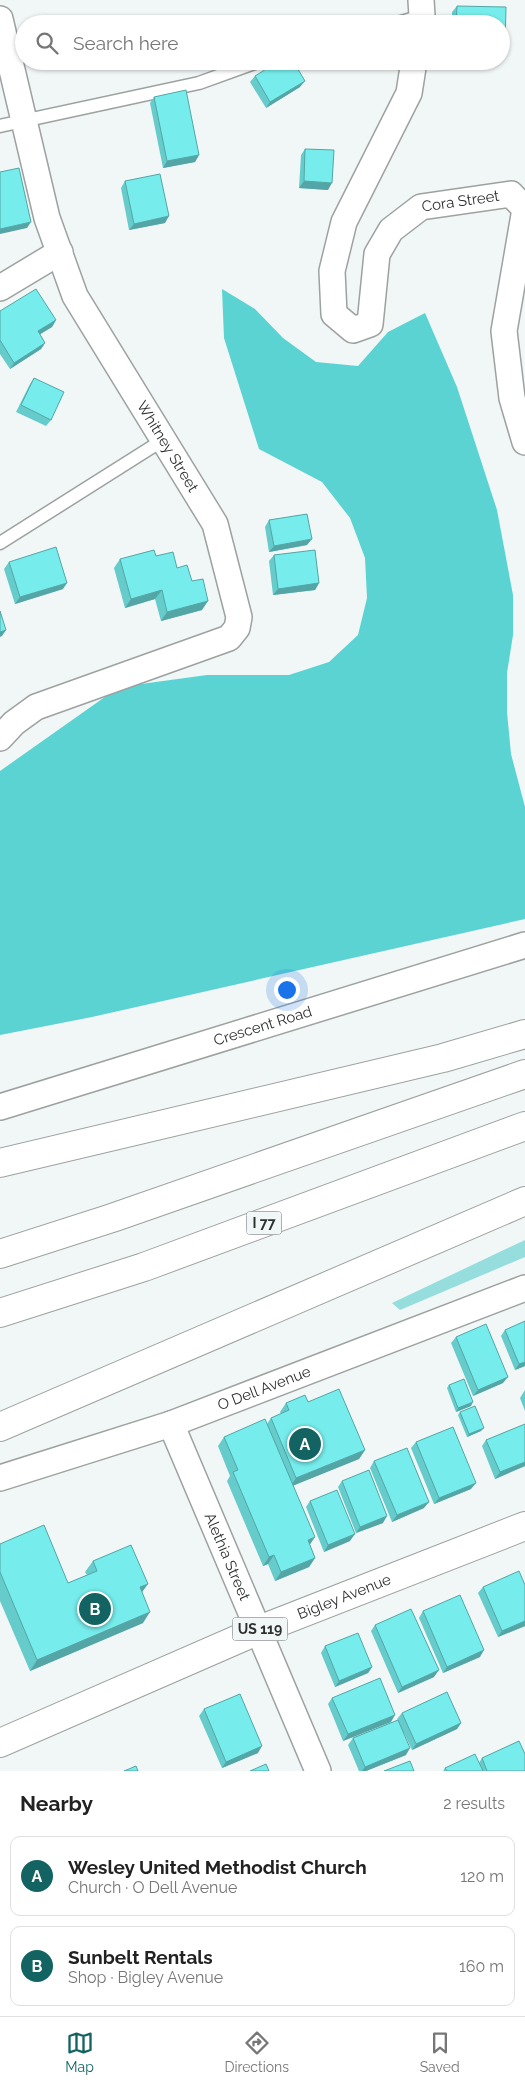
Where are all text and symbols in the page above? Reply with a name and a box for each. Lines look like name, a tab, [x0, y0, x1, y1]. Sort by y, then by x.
search box	[15, 15, 510, 70]
icon: search	[33, 29, 61, 57]
text: Search here	[73, 32, 179, 54]
street label: Cora Street	[421, 187, 500, 216]
street label: Whitney Street	[133, 398, 202, 495]
your location	[274, 977, 300, 1003]
street label: Crescent Road	[211, 1002, 314, 1050]
road number: I 77	[246, 1212, 282, 1234]
street label: O Dell Avenue	[215, 1362, 313, 1414]
pin: A	[289, 1425, 321, 1463]
street label: Alethia Street	[201, 1510, 254, 1603]
street label: Bigley Avenue	[295, 1570, 394, 1623]
pin: B	[79, 1590, 111, 1628]
road number: US 119	[232, 1618, 288, 1640]
text: Nearby	[20, 1791, 93, 1816]
text: 2 results	[443, 1794, 505, 1813]
text: Wesley United Methodist Church	[68, 1856, 367, 1878]
text: A	[32, 1867, 42, 1886]
text: 120 m	[460, 1867, 504, 1886]
text: Church · O Dell Avenue	[68, 1878, 237, 1897]
text: Sunbelt Rentals	[68, 1946, 213, 1968]
text: B	[32, 1957, 42, 1976]
text: 160 m	[459, 1957, 504, 1976]
text: Shop · Bigley Avenue	[68, 1968, 223, 1987]
tab: Map	[65, 2029, 94, 2075]
tab: Directions	[224, 2029, 289, 2075]
tab: Saved	[420, 2029, 460, 2075]

